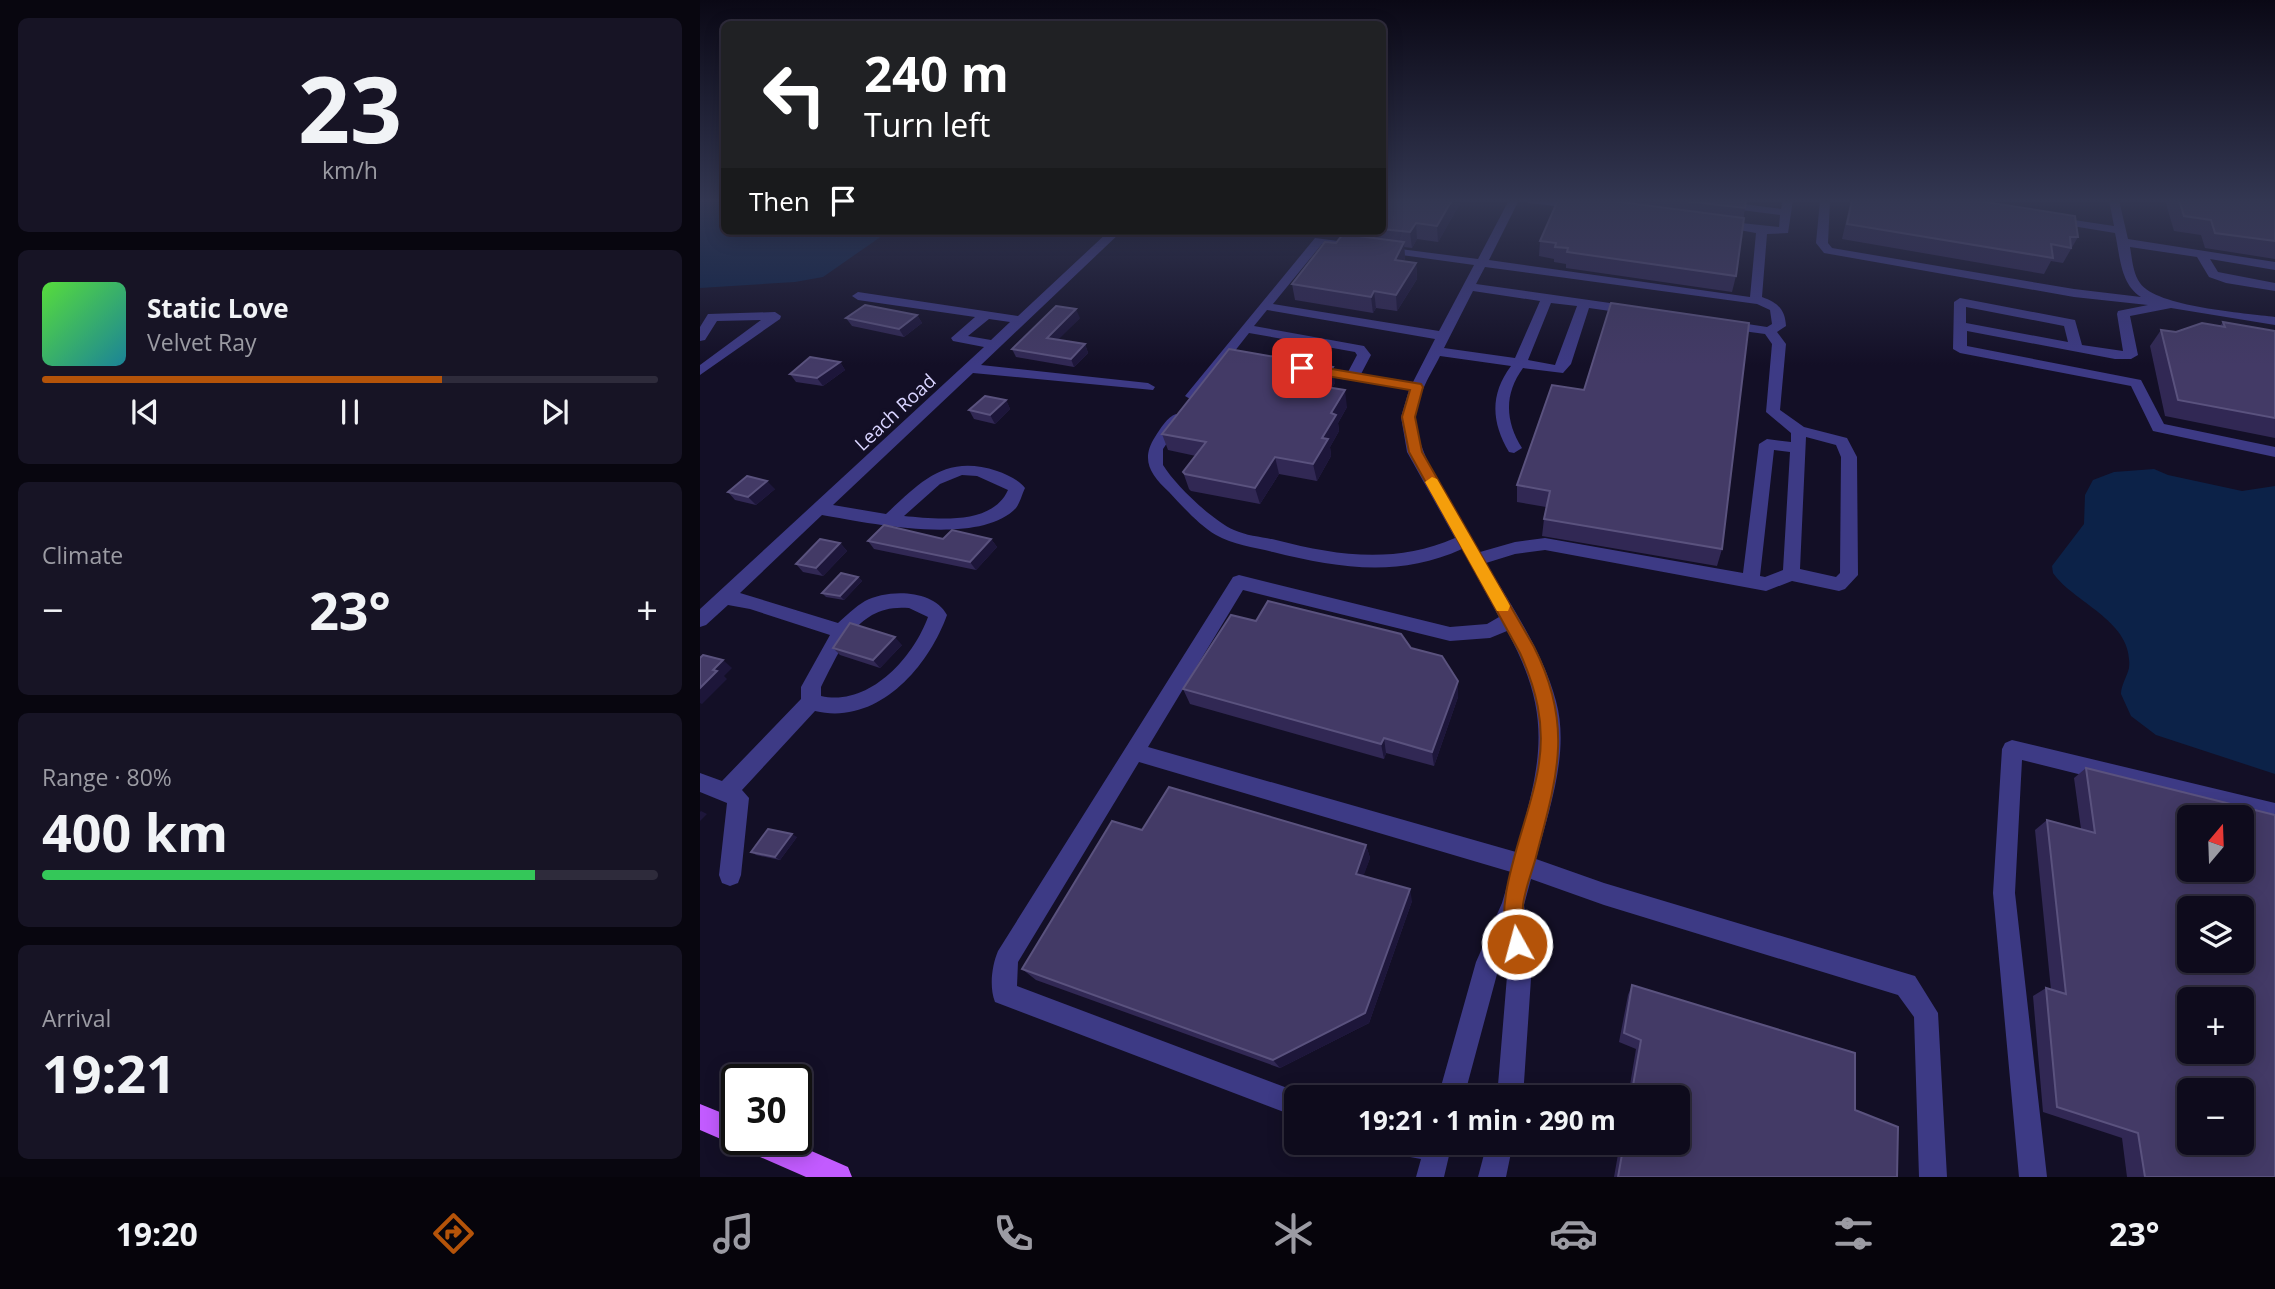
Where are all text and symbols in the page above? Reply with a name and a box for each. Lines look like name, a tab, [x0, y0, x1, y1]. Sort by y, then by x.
text: 240 m	[864, 40, 1009, 106]
text: 23	[298, 46, 402, 170]
icon: left	[749, 49, 840, 140]
text: Turn left	[864, 103, 990, 146]
text: km/h	[322, 154, 378, 186]
icon: arrive	[824, 182, 862, 220]
text: Then	[749, 183, 810, 219]
text: Static Love	[147, 290, 289, 326]
text: Velvet Ray	[147, 326, 257, 358]
pin	[1272, 338, 1332, 398]
icon: arrive	[1283, 349, 1321, 387]
street label: Leach Road	[849, 368, 941, 456]
icon: previous	[126, 393, 164, 431]
icon: pause	[331, 393, 369, 431]
icon: next	[536, 393, 574, 431]
text: Climate	[42, 539, 123, 571]
text: 23°	[309, 574, 391, 645]
text: −	[42, 583, 64, 635]
text: +	[636, 583, 658, 635]
text: Range · 80%	[42, 761, 172, 793]
text: 400 km	[42, 796, 228, 867]
north arrow	[2177, 805, 2254, 882]
map controls	[2177, 805, 2254, 1155]
button: layers	[2177, 896, 2254, 973]
position arrow	[1480, 907, 1554, 981]
button: +	[2177, 987, 2254, 1064]
text: Arrival	[42, 1002, 111, 1034]
text: 19:21	[42, 1037, 176, 1108]
speed limit sign: 30	[721, 1064, 812, 1155]
button: −	[2177, 1078, 2254, 1155]
text: 19:21 · 1 min · 290 m	[1358, 1102, 1616, 1138]
icon: directions	[429, 1209, 478, 1258]
icon: music	[709, 1209, 758, 1258]
icon: phone	[989, 1209, 1038, 1258]
icon: climate	[1269, 1209, 1318, 1258]
icon: car	[1549, 1209, 1598, 1258]
icon: filters	[1829, 1209, 1878, 1258]
text: 19:20	[116, 1212, 198, 1255]
text: 23°	[2109, 1212, 2159, 1255]

